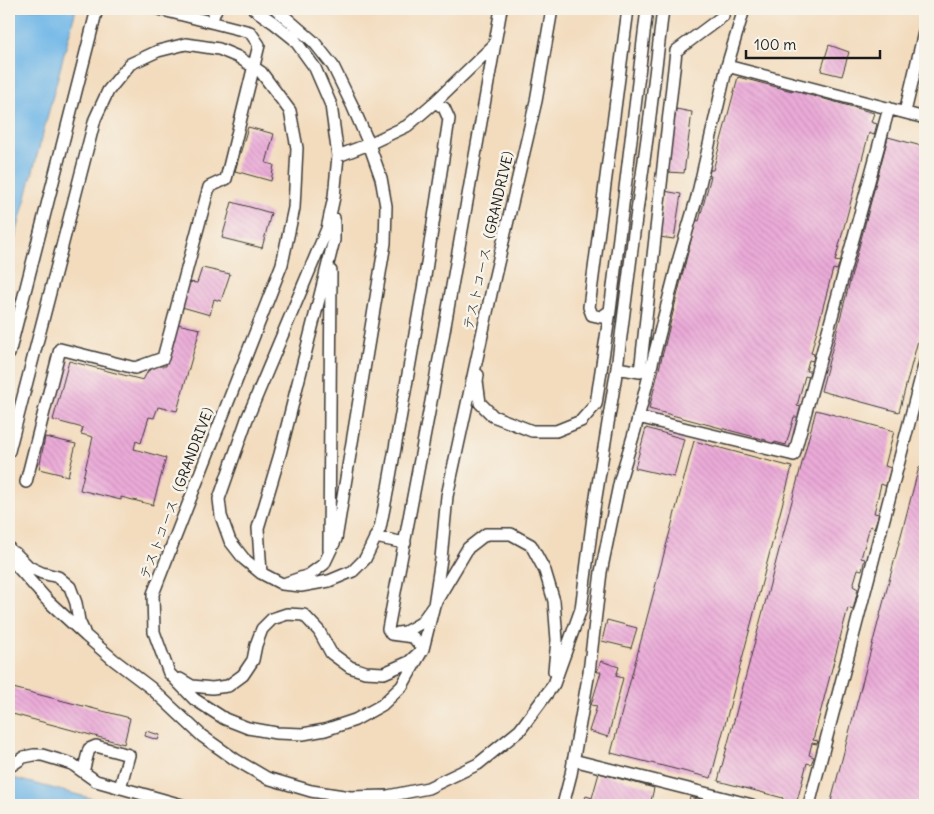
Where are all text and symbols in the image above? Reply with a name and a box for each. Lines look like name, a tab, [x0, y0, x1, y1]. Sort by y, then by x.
scale bar	[746, 28, 880, 60]
text: 100 m	[754, 35, 796, 54]
street label: テストコース（GRANDRIVE）	[459, 140, 519, 332]
street label: テストコース（GRANDRIVE）	[135, 396, 221, 582]

